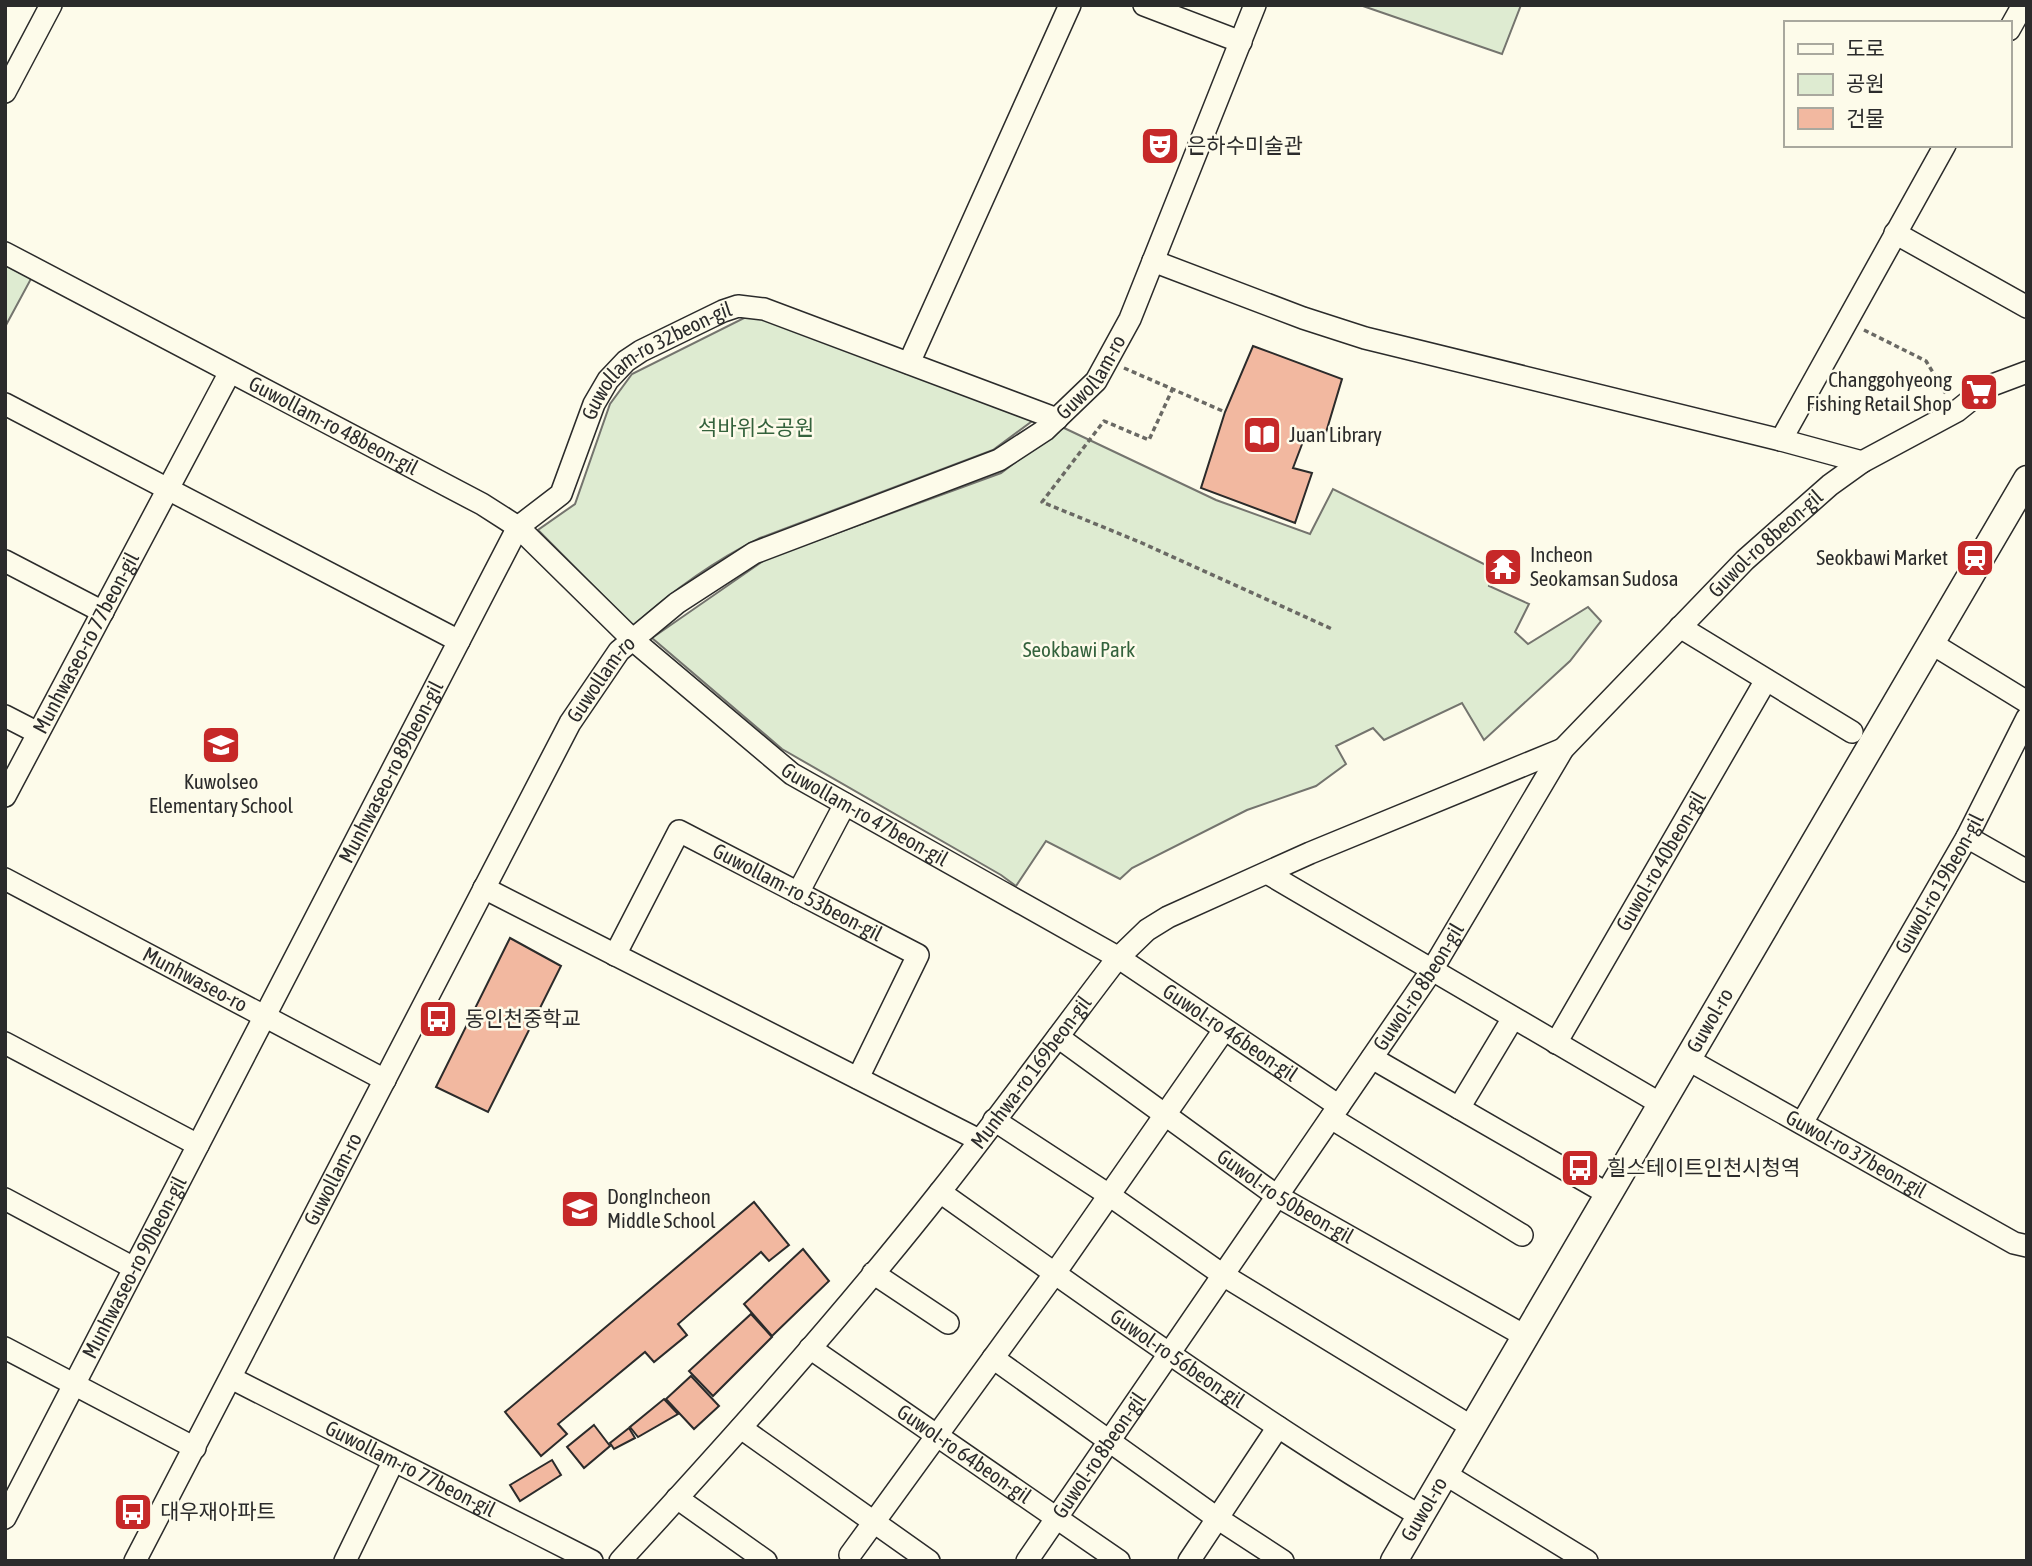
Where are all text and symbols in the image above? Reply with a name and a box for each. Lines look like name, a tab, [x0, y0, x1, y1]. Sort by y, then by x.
legend	[1784, 21, 2011, 147]
text: 도로	[1846, 36, 1885, 60]
text: 공원	[1846, 71, 1885, 95]
text: 건물	[1846, 106, 1885, 130]
theatre icon: 은하수미술관	[1139, 125, 1181, 167]
place label: 은하수미술관	[1187, 133, 1303, 157]
street label: Guwollam-ro 32beon-gil	[576, 296, 735, 423]
street label: Guwollam-ro	[1051, 331, 1130, 424]
place label: Changgohyeong Fishing Retail Shop	[1806, 367, 1952, 415]
street label: Guwollam-ro 48beon-gil	[245, 371, 423, 479]
supermarket icon: Changgohyeong Fishing Retail Shop	[1958, 371, 2000, 413]
library icon: Juan Library	[1241, 414, 1283, 456]
park label: 석바위소공원	[698, 415, 814, 439]
place label: Juan Library	[1289, 422, 1382, 446]
street label: Guwol-ro 8beon-gil	[1703, 484, 1828, 602]
station icon: Seokbawi Market	[1954, 537, 1996, 579]
place label: Incheon Seokamsan Sudosa	[1530, 542, 1678, 590]
place label: Seokbawi Market	[1816, 545, 1948, 569]
temple icon: Incheon Seokamsan Sudosa	[1482, 546, 1524, 588]
street label: Munhwaseo-ro 77beon-gil	[27, 548, 143, 737]
street label: Guwollam-ro	[561, 630, 639, 726]
park label: Seokbawi Park	[1023, 637, 1135, 661]
street label: Munhwaseo-ro 89beon-gil	[333, 676, 447, 867]
school or university icon: Kuwolseo Elementary School	[200, 724, 242, 766]
street label: Guwollam-ro 47beon-gil	[777, 757, 953, 871]
place label: Kuwolseo Elementary School	[149, 769, 294, 817]
street label: Guwol-ro 40beon-gil	[1611, 786, 1710, 935]
street label: Guwol-ro 19beon-gil	[1889, 809, 1988, 958]
street label: Guwollam-ro 53beon-gil	[709, 838, 887, 946]
street label: Guwol-ro 8beon-gil	[1368, 918, 1468, 1055]
street label: Munhwaseo-ro	[139, 941, 252, 1016]
street label: Guwol-ro 46beon-gil	[1159, 978, 1303, 1086]
street label: Guwol-ro	[1681, 984, 1737, 1057]
street label: Munhwa-ro 169beon-gil	[965, 990, 1096, 1153]
bus stop icon: 동인천중학교	[417, 998, 459, 1040]
place label: 동인천중학교	[465, 1006, 581, 1030]
street label: Guwol-ro 37beon-gil	[1782, 1104, 1931, 1202]
street label: Guwollam-ro	[298, 1129, 366, 1229]
street label: Guwol-ro 50beon-gil	[1213, 1144, 1359, 1248]
bus stop icon: 힐스테이트인천시청역	[1559, 1147, 1601, 1189]
place label: 힐스테이트인천시청역	[1607, 1155, 1800, 1179]
street label: Munhwaseo-ro 90beon-gil	[77, 1172, 191, 1362]
place label: DongIncheon Middle School	[607, 1184, 716, 1232]
school or university icon: DongIncheon Middle School	[559, 1188, 601, 1230]
street label: Guwol-ro 56beon-gil	[1106, 1303, 1250, 1412]
street label: Guwol-ro 8beon-gil	[1047, 1387, 1150, 1522]
street label: Guwol-ro 64beon-gil	[893, 1399, 1036, 1508]
street label: Guwollam-ro 77beon-gil	[322, 1415, 500, 1521]
street label: Guwol-ro	[1395, 1472, 1452, 1545]
bus stop icon: 대우재아파트	[112, 1491, 154, 1533]
place label: 대우재아파트	[160, 1499, 276, 1523]

